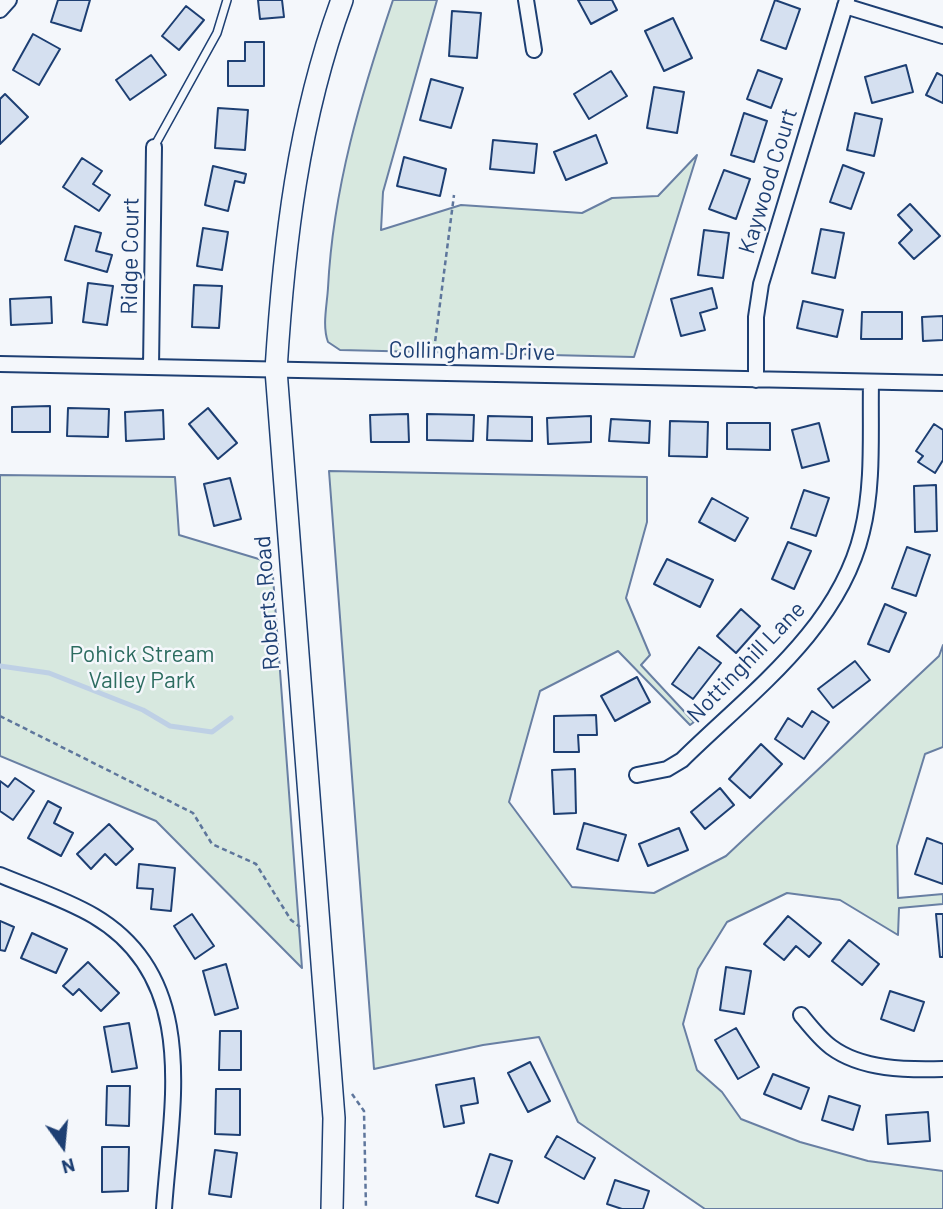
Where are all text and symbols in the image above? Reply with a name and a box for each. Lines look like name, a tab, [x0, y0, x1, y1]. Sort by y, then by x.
street label: Kaywood Court	[733, 105, 803, 257]
street label: Ridge Court	[115, 197, 145, 315]
street label: Collingham Drive	[388, 336, 556, 366]
street label: Roberts Road	[249, 535, 285, 671]
street label: Nottinghill Lane	[681, 596, 811, 728]
park label: Pohick Stream Valley Park	[69, 640, 215, 694]
north arrow	[28, 1111, 98, 1181]
text: N	[59, 1154, 78, 1180]

